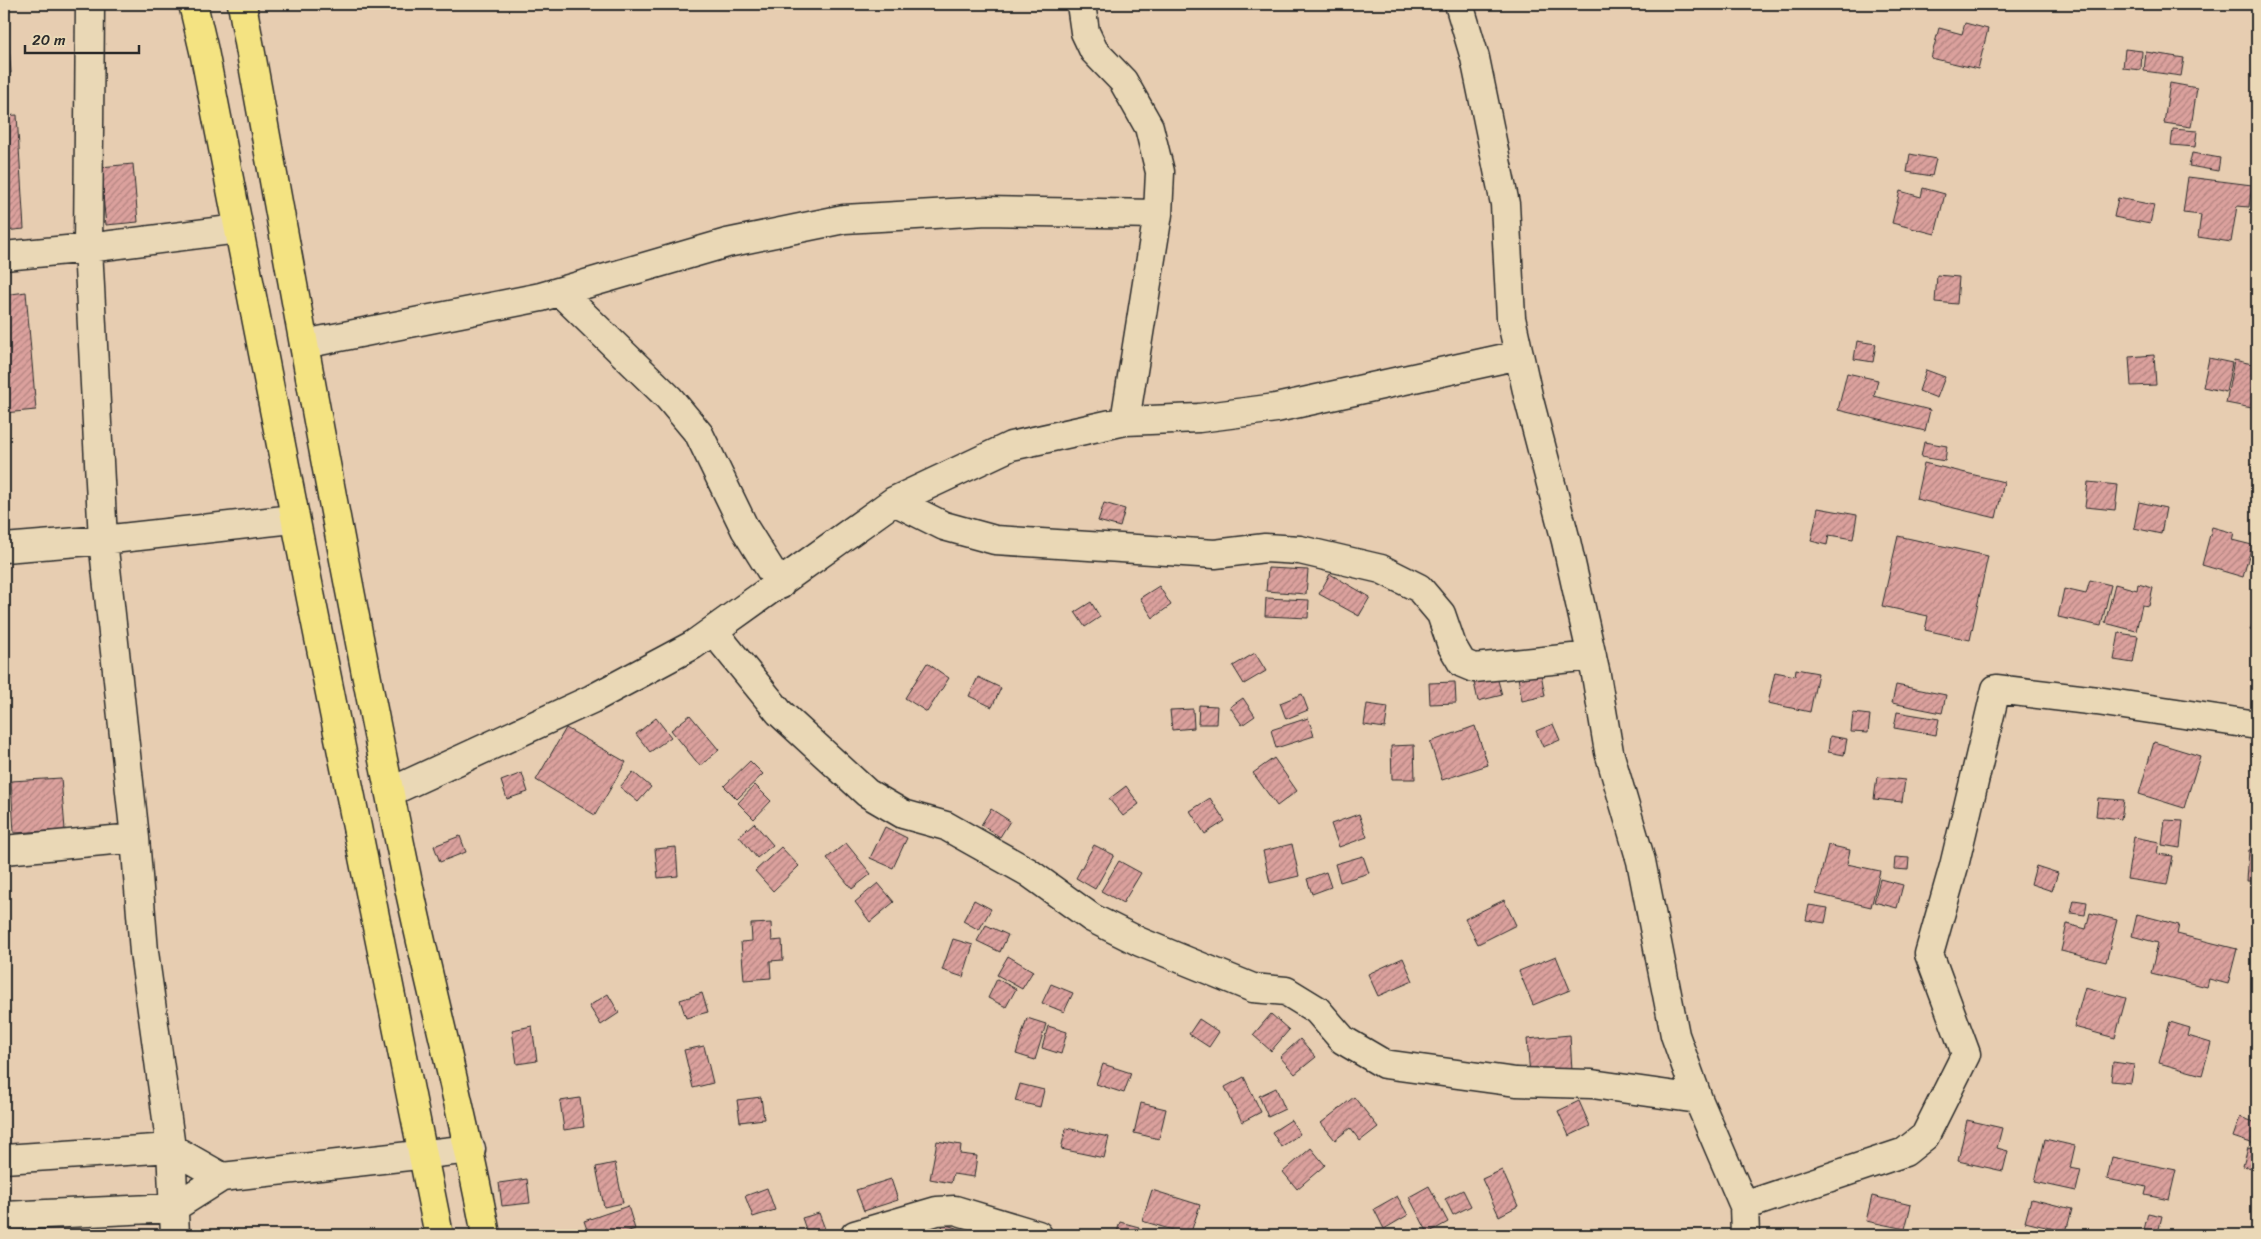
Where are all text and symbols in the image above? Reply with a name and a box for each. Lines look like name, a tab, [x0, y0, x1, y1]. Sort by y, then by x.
scale bar	[25, 22, 139, 54]
text: 20 m	[32, 27, 66, 53]

